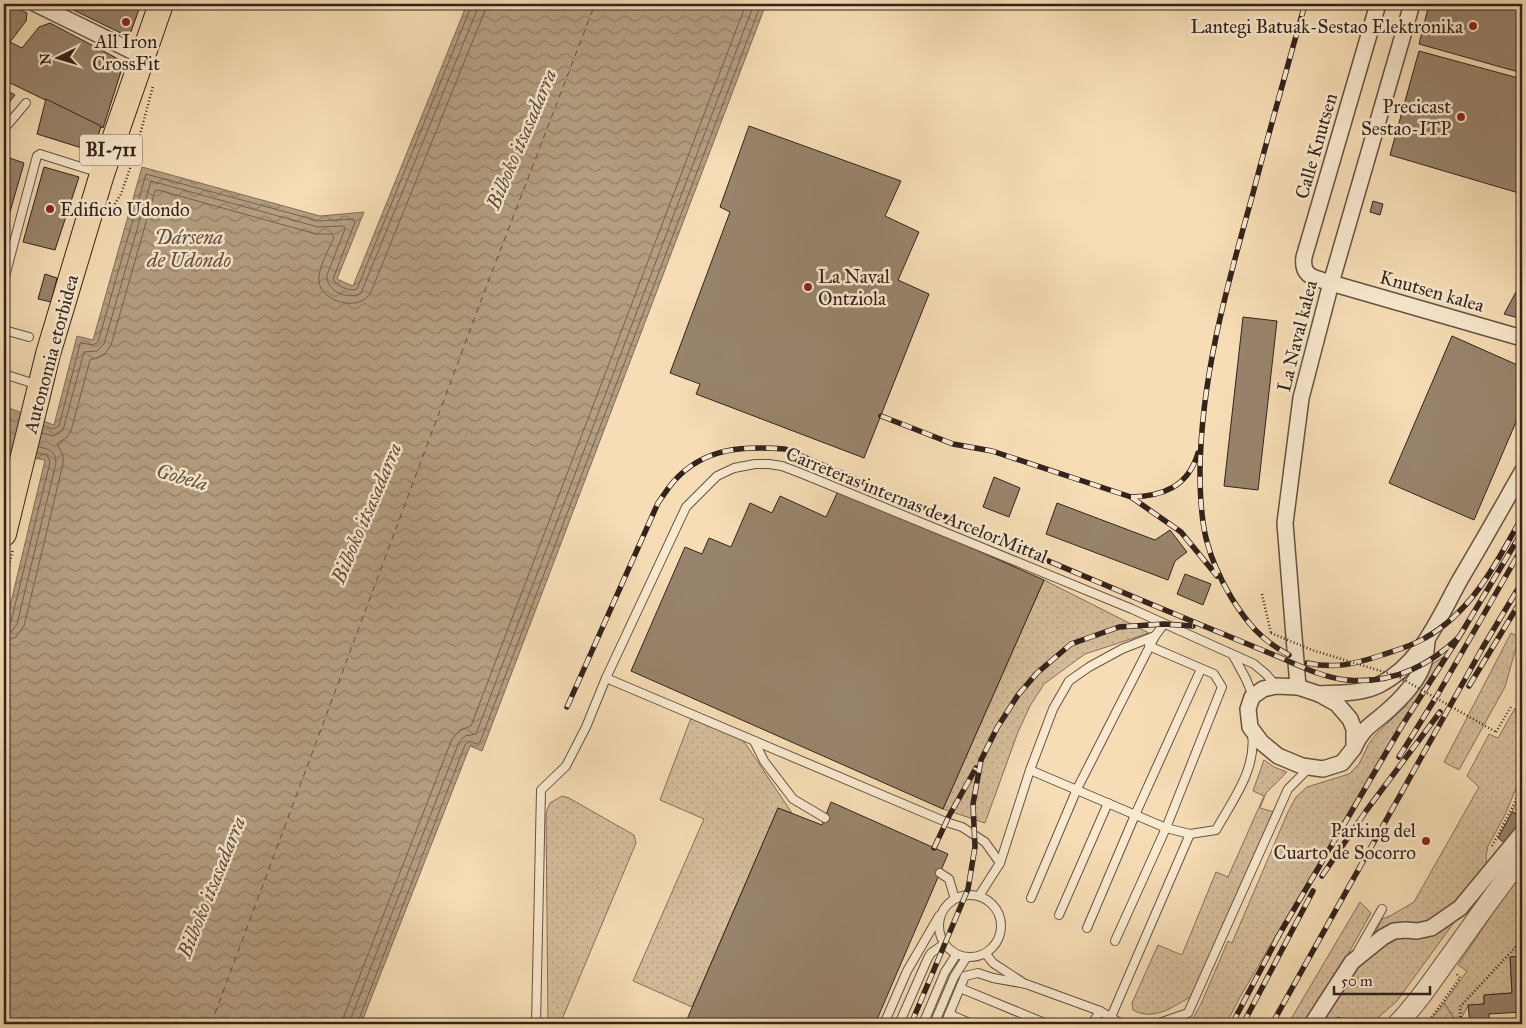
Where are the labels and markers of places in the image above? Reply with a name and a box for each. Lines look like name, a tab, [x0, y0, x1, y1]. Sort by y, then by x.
place label: Lantegi Batuak-Sestao Elektronika	[1190, 15, 1464, 39]
marker: All Iron CrossFit	[120, 16, 132, 28]
marker: Lantegi Batuak-Sestao Elektronika	[1467, 20, 1479, 32]
place label: All Iron CrossFit	[92, 30, 160, 75]
place label: Precicast Sestao-ITP	[1361, 95, 1451, 140]
marker: Precicast Sestao-ITP	[1455, 111, 1467, 123]
place label: Edificio Udondo	[60, 198, 190, 221]
marker: Edificio Udondo	[44, 203, 56, 215]
place label: La Naval Ontziola	[818, 265, 891, 310]
marker: La Naval Ontziola	[802, 281, 814, 293]
place label: Parking del Cuarto de Socorro	[1274, 819, 1417, 864]
marker: Parking del Cuarto de Socorro	[1420, 835, 1432, 847]

